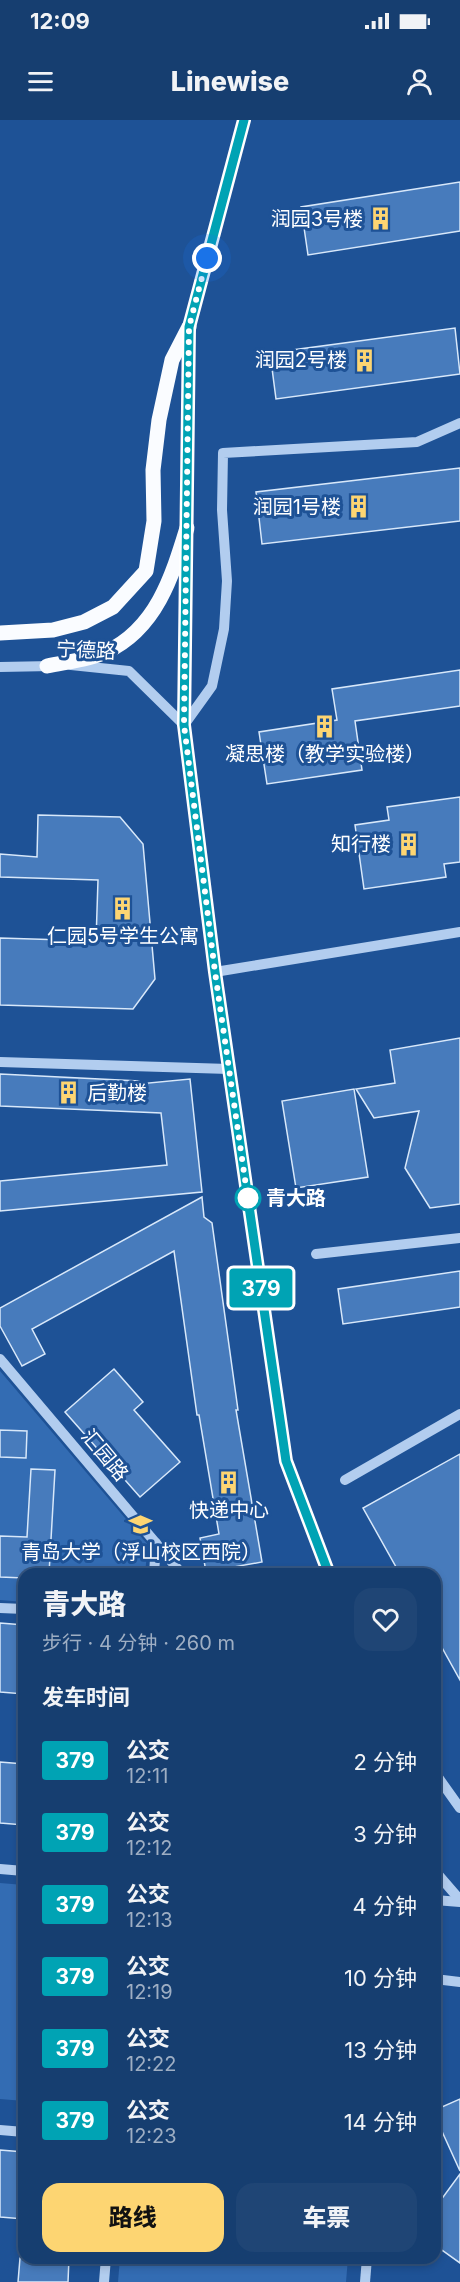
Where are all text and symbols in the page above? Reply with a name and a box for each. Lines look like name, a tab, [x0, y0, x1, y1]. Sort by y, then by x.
text: 12:09	[30, 8, 90, 34]
icon: menu	[24, 65, 57, 98]
text: Linewise	[171, 65, 289, 98]
icon: person	[403, 65, 436, 98]
building icon: 润园3号楼	[368, 206, 394, 232]
place label: 润园3号楼	[271, 207, 363, 231]
your location	[192, 243, 222, 273]
building icon: 润园2号楼	[352, 347, 378, 373]
place label: 润园2号楼	[255, 348, 347, 372]
building icon: 润园1号楼	[346, 494, 372, 520]
place label: 润园1号楼	[253, 495, 341, 519]
street label: 宁德路	[55, 636, 117, 664]
building icon: 凝思楼（教学实验楼）	[312, 713, 338, 739]
place label: 凝思楼（教学实验楼）	[225, 742, 425, 766]
building icon: 知行楼	[396, 831, 422, 857]
place label: 知行楼	[331, 832, 391, 856]
building icon: 仁园5号学生公寓	[110, 896, 136, 922]
place label: 仁园5号学生公寓	[47, 924, 199, 948]
building icon: 后勤楼	[56, 1080, 82, 1106]
place label: 后勤楼	[87, 1081, 147, 1105]
marker: 青大路	[235, 1185, 261, 1211]
place label: 青大路	[266, 1186, 326, 1210]
line badge: 379	[226, 1268, 296, 1308]
text: 379	[241, 1276, 281, 1301]
street label: 汇园路	[77, 1424, 133, 1486]
building icon: 快递中心	[216, 1469, 242, 1495]
place label: 快递中心	[189, 1498, 269, 1522]
school or university icon: 青岛大学（浮山校区西院）	[128, 1512, 154, 1538]
place label: 青岛大学（浮山校区西院）	[21, 1540, 261, 1564]
text: 青大路	[42, 1587, 126, 1621]
button: heart	[354, 1588, 417, 1651]
text: 步行 · 4 分钟 · 260 m	[42, 1631, 235, 1655]
text: 发车时间	[42, 1684, 130, 1710]
text: 公交	[126, 1737, 170, 1763]
text: 379	[55, 1748, 95, 1773]
text: 2 分钟	[353, 1749, 417, 1775]
text: 12:11	[126, 1764, 168, 1788]
text: 公交	[126, 1809, 170, 1835]
text: 379	[55, 1820, 95, 1845]
text: 3 分钟	[353, 1821, 417, 1847]
text: 12:12	[126, 1836, 172, 1860]
text: 公交	[126, 1881, 170, 1907]
text: 379	[55, 1892, 95, 1917]
text: 4 分钟	[353, 1893, 417, 1919]
text: 12:13	[126, 1908, 173, 1932]
text: 公交	[126, 1953, 170, 1979]
text: 379	[55, 1964, 95, 1989]
text: 10 分钟	[344, 1965, 417, 1991]
text: 12:19	[126, 1980, 173, 2004]
text: 公交	[126, 2025, 170, 2051]
text: 379	[55, 2036, 95, 2061]
text: 13 分钟	[344, 2037, 417, 2063]
text: 12:22	[126, 2052, 177, 2076]
text: 公交	[126, 2097, 170, 2123]
text: 379	[55, 2108, 95, 2133]
text: 14 分钟	[344, 2109, 417, 2135]
text: 12:23	[126, 2124, 177, 2148]
button: 路线	[42, 2183, 224, 2252]
button: 车票	[236, 2183, 417, 2252]

